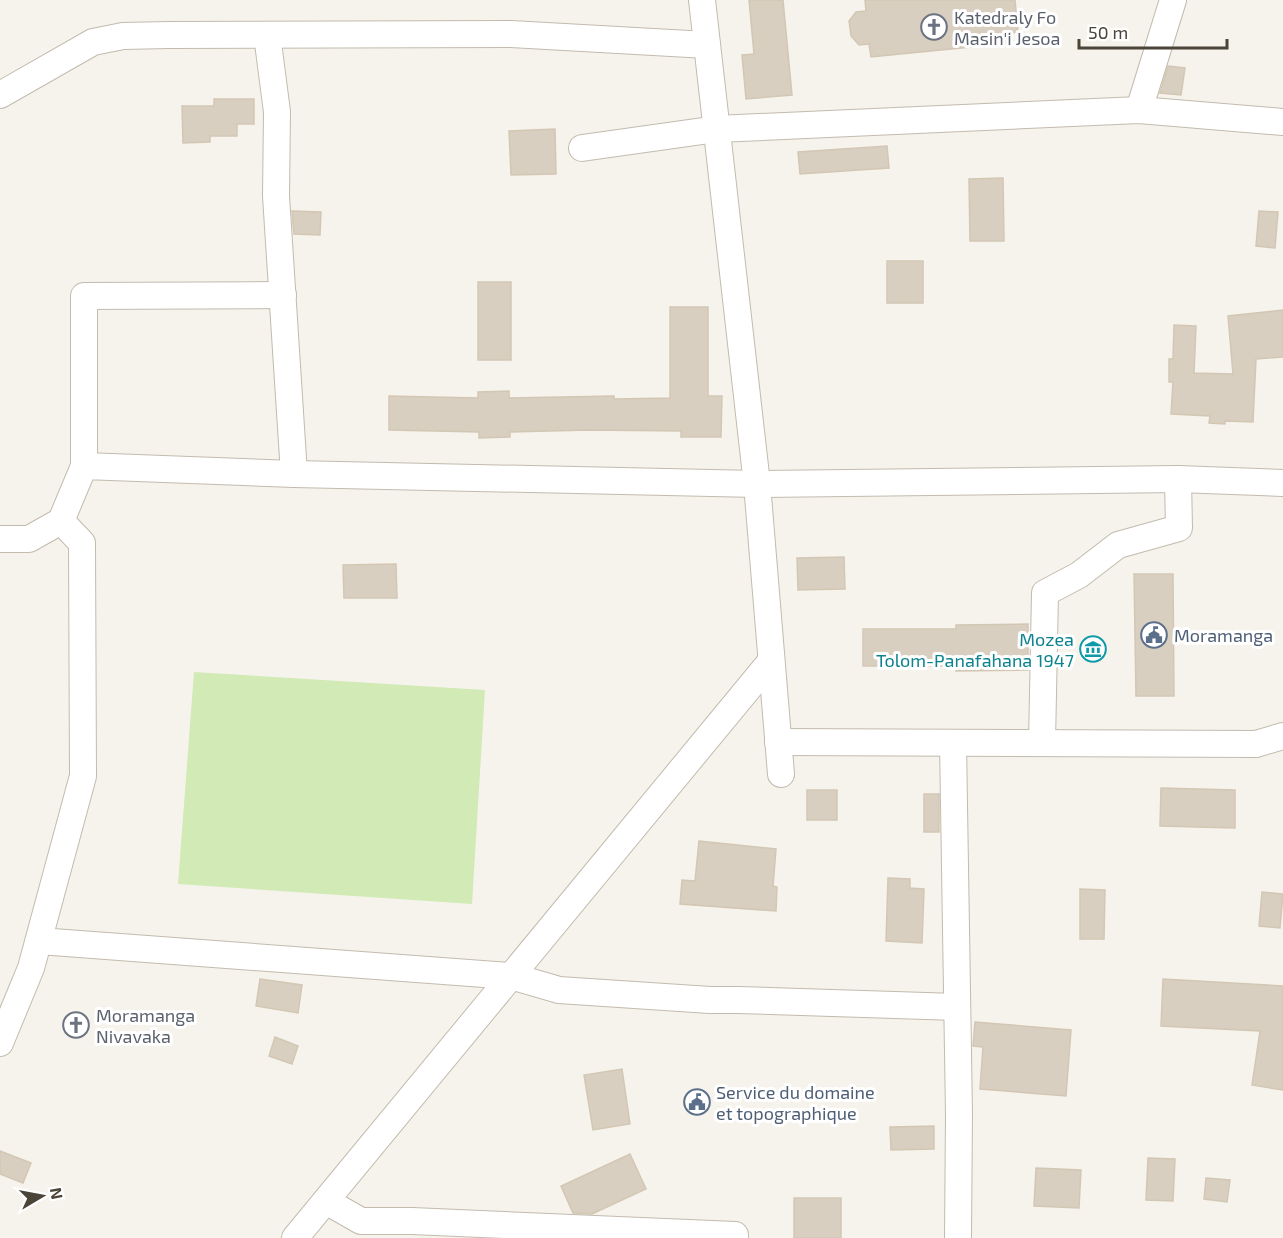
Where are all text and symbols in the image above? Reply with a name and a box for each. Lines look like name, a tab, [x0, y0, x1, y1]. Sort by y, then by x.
place label: Katedraly Fo Masin'i Jesoa	[954, 6, 1060, 49]
church icon: Katedraly Fo Masin'i Jesoa	[919, 12, 949, 42]
scale bar	[1079, 12, 1228, 50]
text: 50 m	[1088, 21, 1128, 43]
public building icon: Moramanga	[1139, 620, 1169, 650]
place label: Moramanga	[1174, 624, 1273, 646]
place label: Mozea Tolom-Panafahana 1947	[876, 628, 1074, 671]
museum icon: Mozea Tolom-Panafahana 1947	[1078, 634, 1108, 664]
place label: Moramanga Nivavaka	[96, 1004, 195, 1047]
church icon: Moramanga Nivavaka	[61, 1010, 91, 1040]
place label: Service du domaine et topographique	[716, 1081, 875, 1124]
public building icon: Service du domaine et topographique	[682, 1087, 712, 1117]
north arrow	[12, 1166, 72, 1226]
text: N	[47, 1186, 68, 1201]

